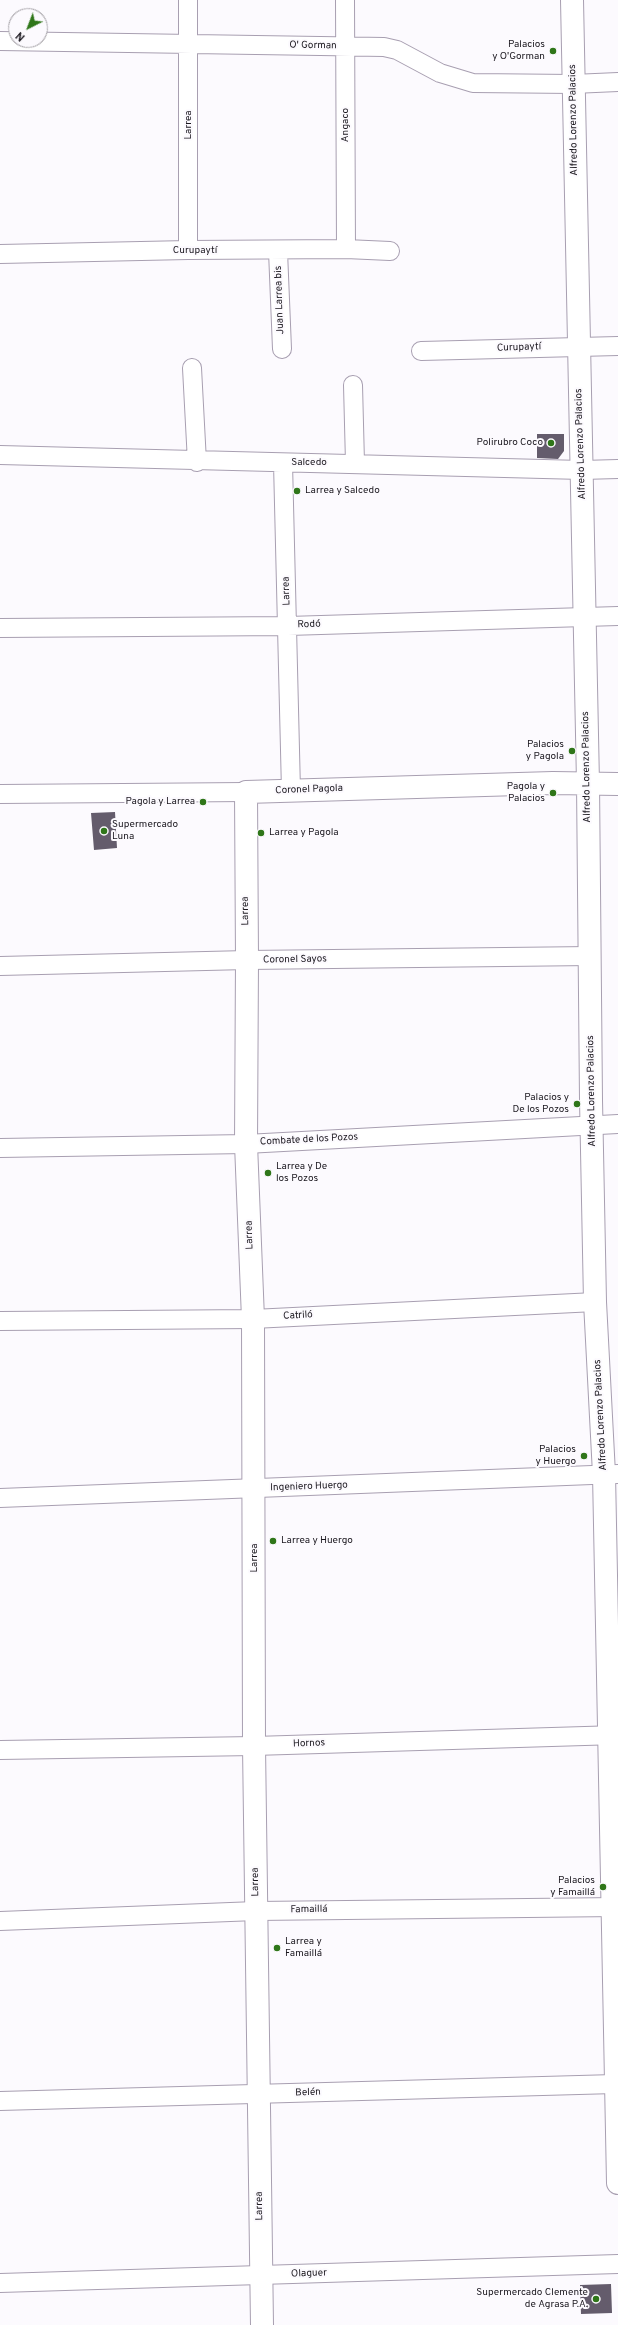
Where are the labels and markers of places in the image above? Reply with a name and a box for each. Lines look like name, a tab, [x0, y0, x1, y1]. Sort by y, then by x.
place label: Palacios y O'Gorman	[492, 39, 545, 62]
marker: Palacios y O'Gorman	[548, 46, 558, 56]
place label: Polirubro Coco	[476, 437, 543, 449]
marker: Polirubro Coco	[546, 438, 556, 448]
place label: Larrea y Salcedo	[305, 485, 380, 497]
marker: Larrea y Salcedo	[292, 486, 302, 496]
place label: Palacios y Pagola	[526, 739, 564, 762]
marker: Palacios y Pagola	[567, 746, 577, 756]
place label: Pagola y Palacios	[507, 781, 545, 804]
marker: Pagola y Palacios	[548, 788, 558, 798]
place label: Pagola y Larrea	[125, 796, 195, 808]
marker: Pagola y Larrea	[198, 797, 208, 807]
place label: Supermercado Luna	[112, 819, 178, 842]
marker: Supermercado Luna	[99, 826, 109, 836]
place label: Larrea y Pagola	[269, 827, 339, 839]
marker: Larrea y Pagola	[256, 828, 266, 838]
place label: Palacios y De los Pozos	[512, 1092, 569, 1116]
marker: Palacios y De los Pozos	[572, 1099, 582, 1109]
place label: Larrea y De los Pozos	[276, 1161, 327, 1184]
marker: Larrea y De los Pozos	[263, 1168, 273, 1178]
place label: Palacios y Huergo	[536, 1444, 576, 1468]
marker: Palacios y Huergo	[579, 1451, 589, 1461]
place label: Larrea y Huergo	[281, 1535, 353, 1547]
marker: Larrea y Huergo	[268, 1536, 278, 1546]
place label: Palacios y Famaillá	[550, 1875, 595, 1898]
marker: Palacios y Famaillá	[598, 1882, 608, 1892]
place label: Larrea y Famaillá	[285, 1936, 322, 1960]
marker: Larrea y Famaillá	[272, 1943, 282, 1953]
place label: Supermercado Clemente de Agrasa P.A.	[476, 2287, 588, 2310]
marker: Supermercado Clemente de Agrasa P.A.	[591, 2294, 601, 2304]

